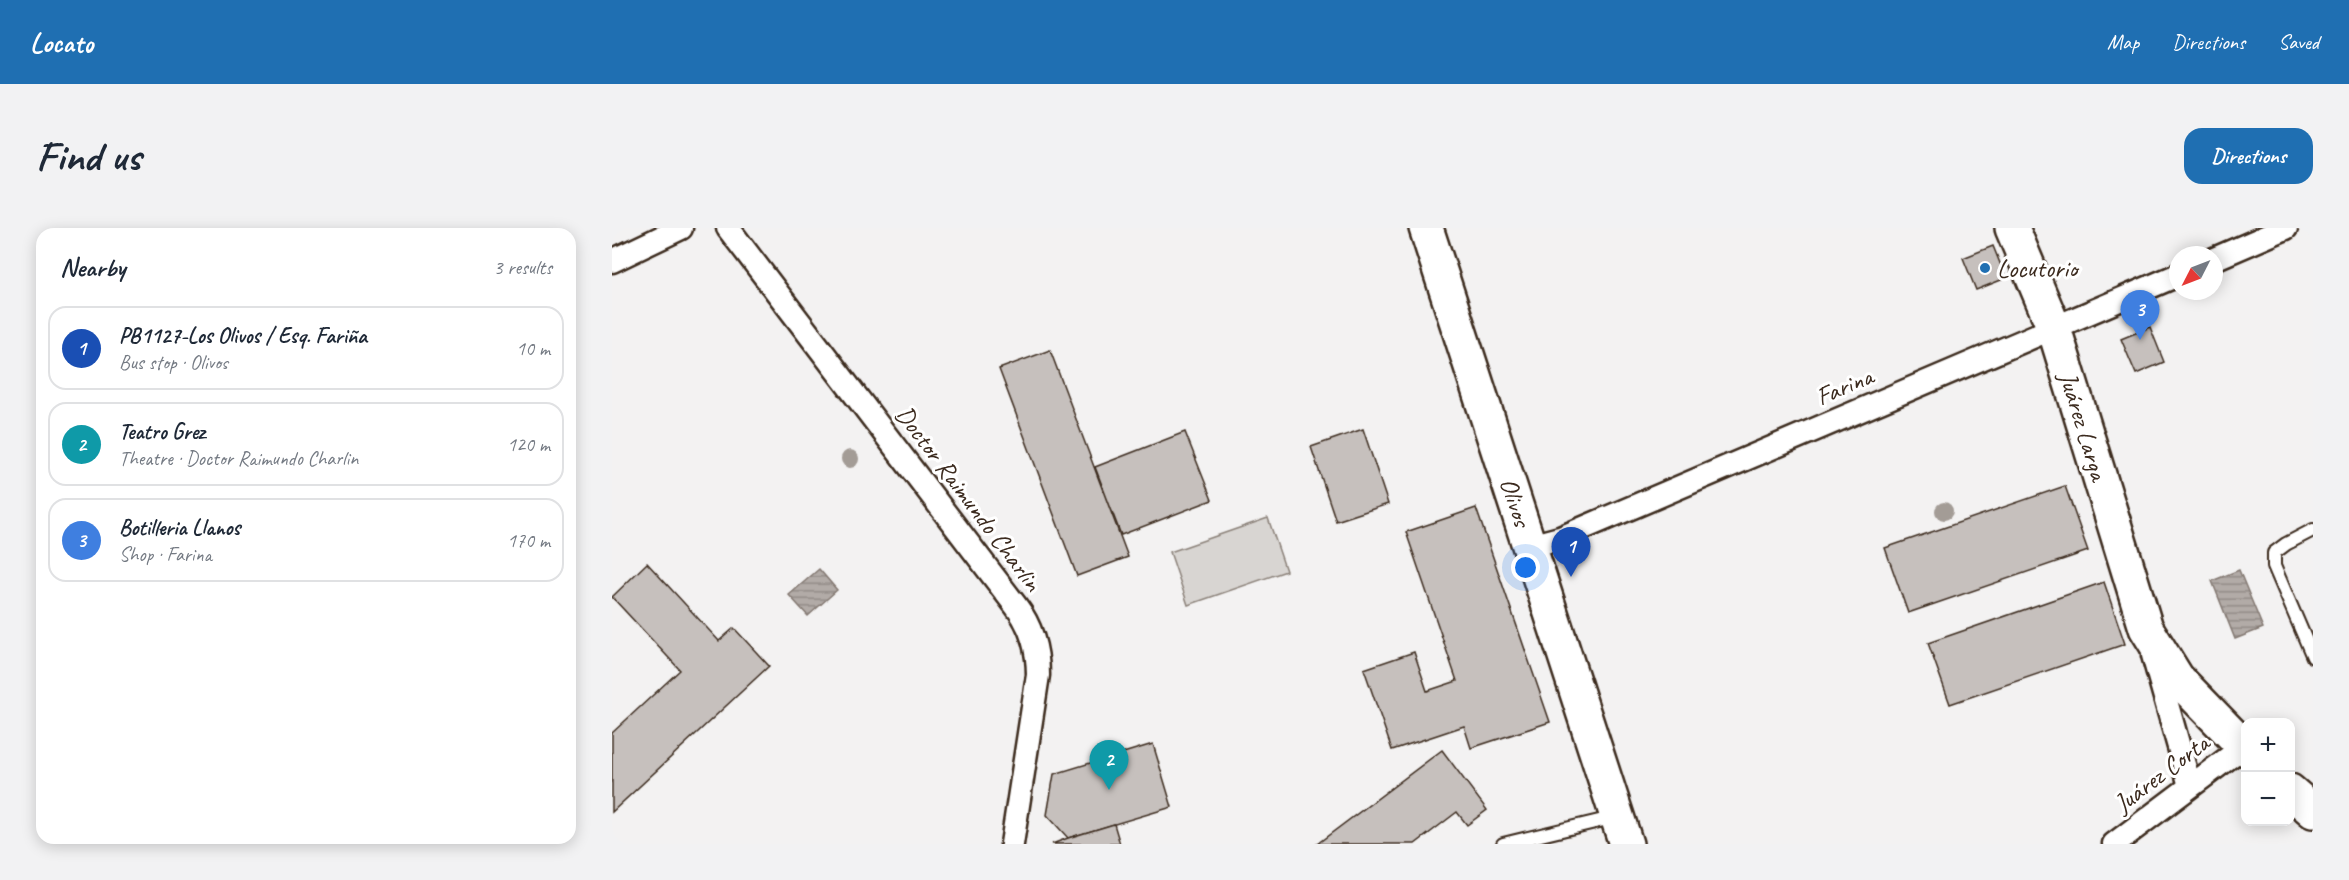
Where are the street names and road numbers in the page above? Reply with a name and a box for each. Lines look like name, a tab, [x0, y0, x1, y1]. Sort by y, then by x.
street label: Farina	[1811, 359, 1880, 413]
street label: Juárez Larga	[2051, 366, 2116, 487]
street label: Doctor Raimundo Charlin	[888, 399, 1050, 599]
street label: Olivos	[1492, 474, 1539, 533]
street label: Juárez Corta	[2106, 725, 2217, 821]

